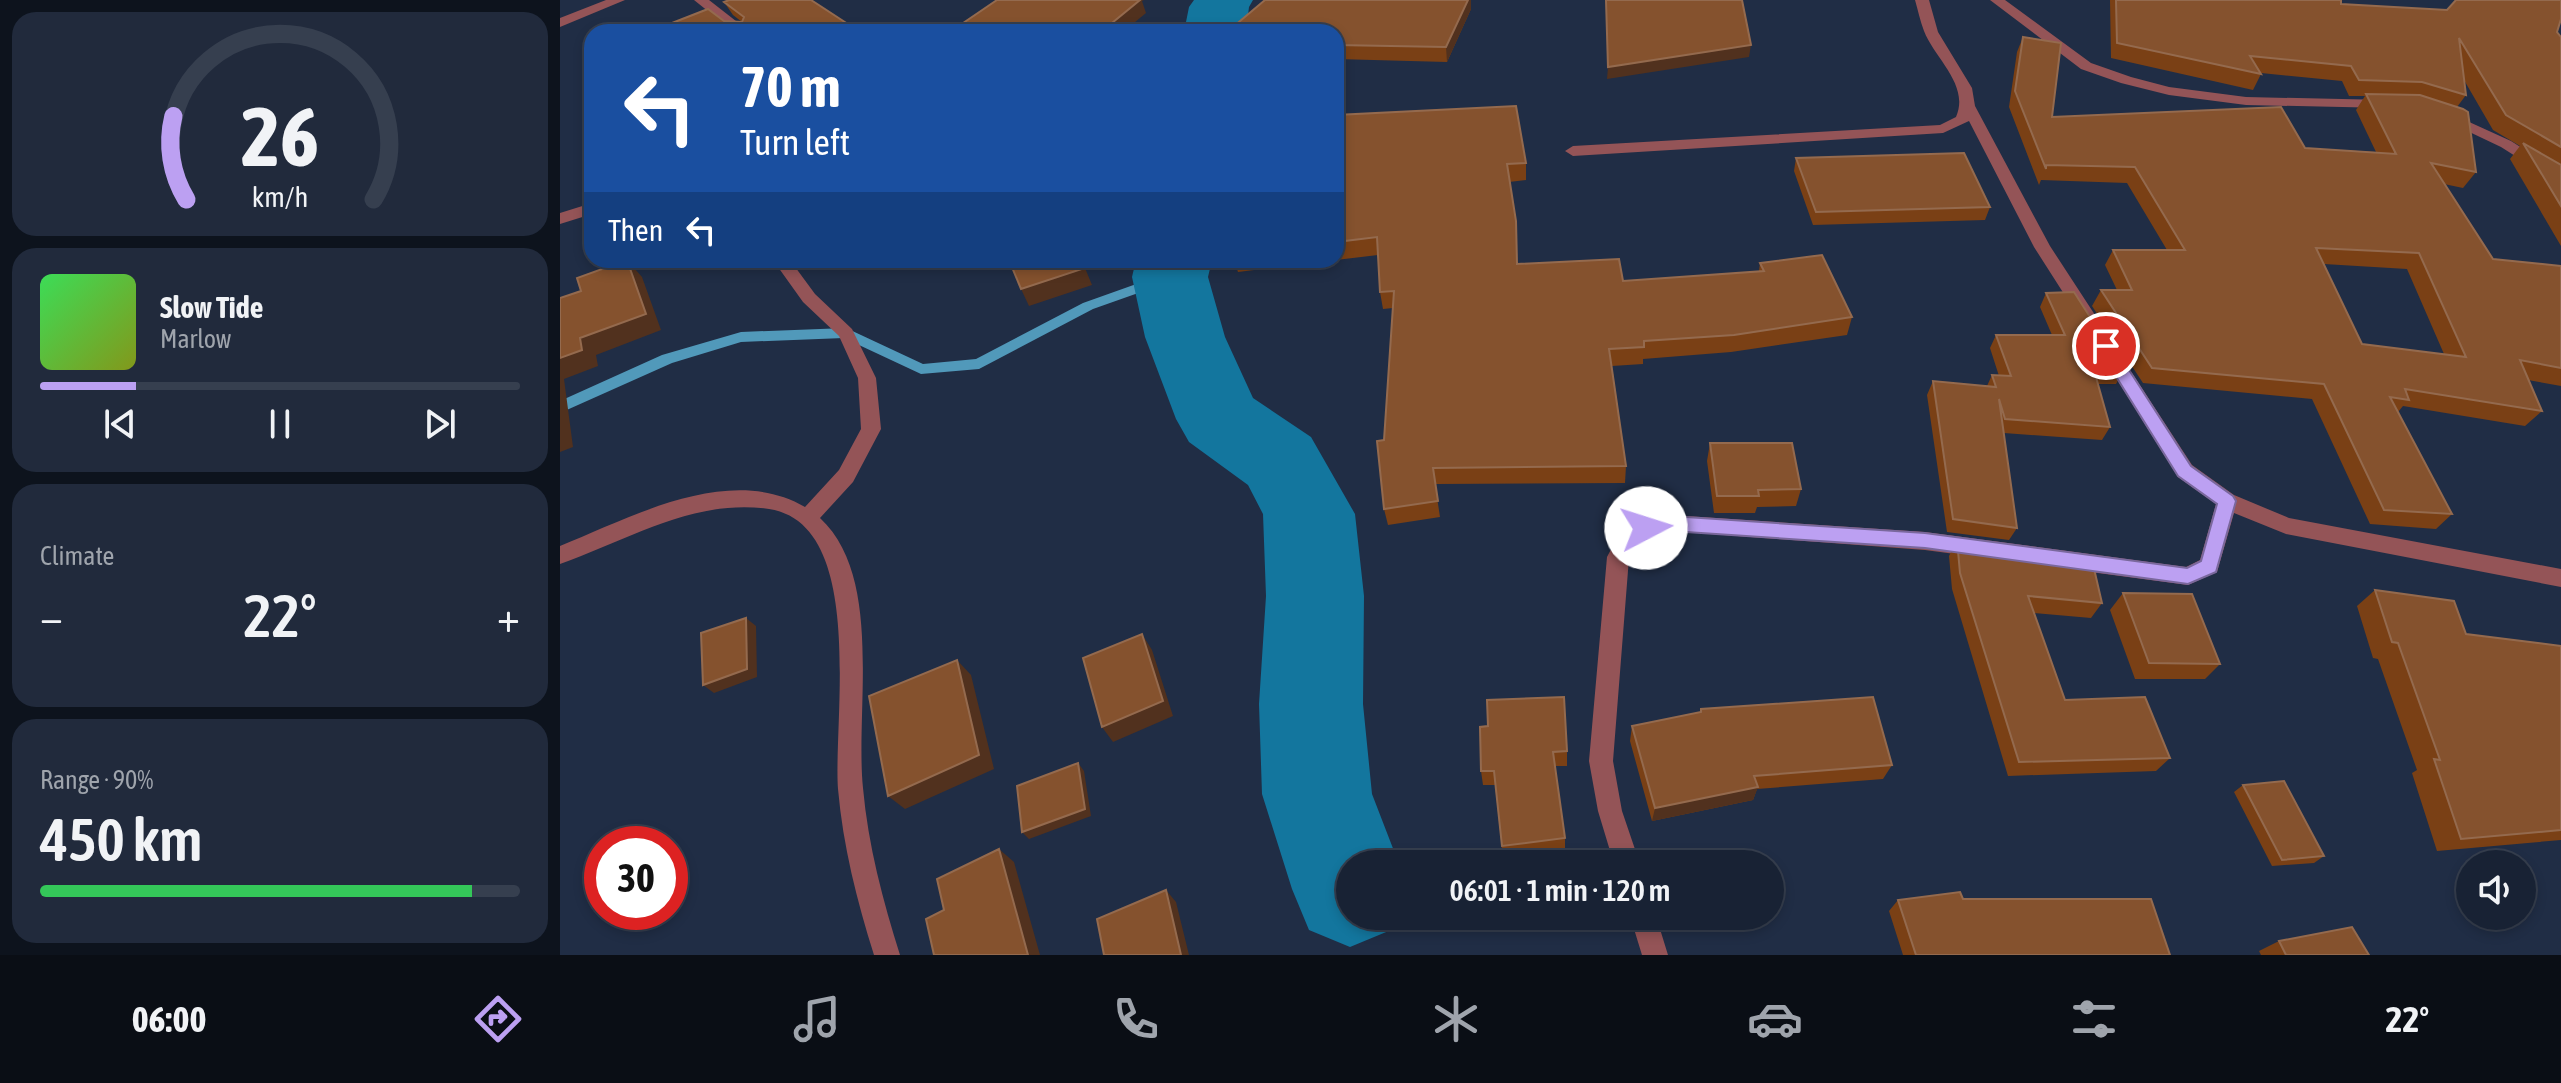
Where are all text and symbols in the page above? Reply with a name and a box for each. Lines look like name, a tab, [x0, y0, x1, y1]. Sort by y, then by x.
text: 70 m	[740, 55, 841, 119]
icon: left	[608, 56, 712, 160]
text: 26	[241, 87, 319, 183]
text: Turn left	[740, 121, 850, 163]
text: km/h	[252, 180, 308, 213]
icon: left	[679, 208, 723, 252]
text: Then	[608, 213, 663, 247]
text: Slow Tide	[160, 290, 263, 324]
pin	[2072, 312, 2140, 380]
text: Marlow	[160, 324, 231, 354]
icon: arrive	[2084, 324, 2128, 368]
icon: previous	[98, 402, 142, 446]
icon: pause	[258, 402, 302, 446]
icon: next	[418, 402, 462, 446]
position arrow	[1604, 486, 1688, 570]
text: Climate	[40, 541, 114, 571]
text: 22°	[244, 581, 316, 650]
text: −	[40, 591, 63, 641]
text: +	[497, 591, 520, 641]
text: Range · 90%	[40, 765, 153, 795]
text: 450 km	[40, 805, 202, 874]
speed limit sign: 30	[584, 826, 688, 930]
map controls	[2456, 850, 2536, 930]
button: sound	[2456, 850, 2536, 930]
text: 06:01 · 1 min · 120 m	[1450, 873, 1670, 907]
icon: directions	[470, 991, 526, 1047]
icon: music	[789, 991, 845, 1047]
icon: phone	[1108, 991, 1164, 1047]
icon: climate	[1428, 991, 1484, 1047]
icon: car	[1747, 991, 1803, 1047]
icon: filters	[2066, 991, 2122, 1047]
text: 06:00	[132, 998, 206, 1040]
text: 22°	[2386, 998, 2429, 1040]

